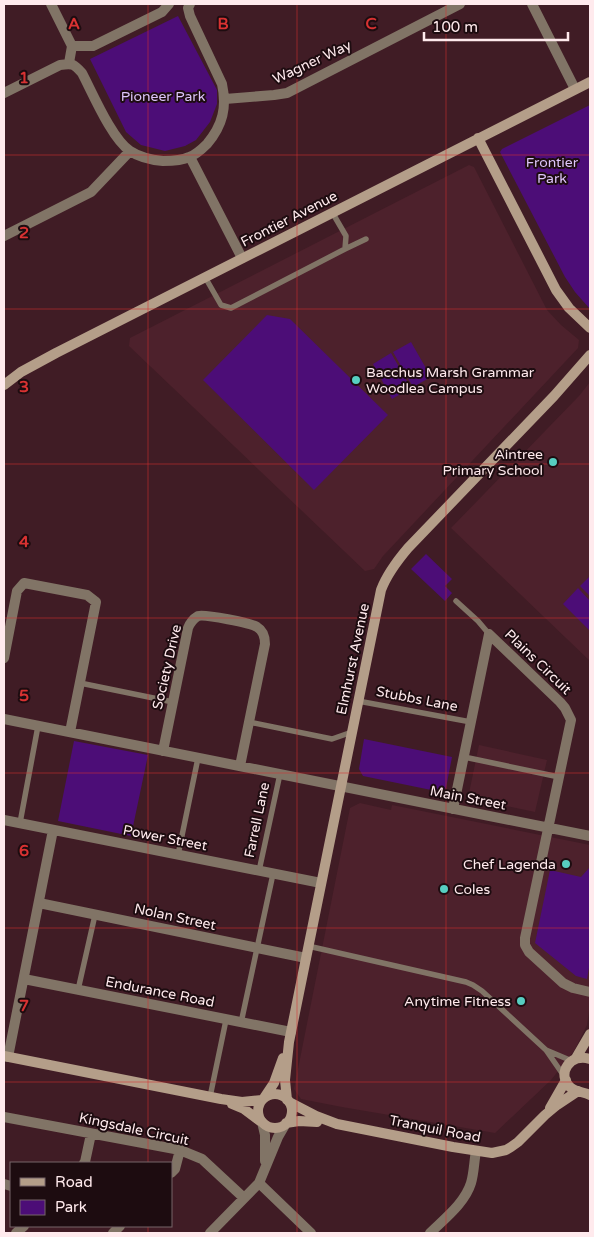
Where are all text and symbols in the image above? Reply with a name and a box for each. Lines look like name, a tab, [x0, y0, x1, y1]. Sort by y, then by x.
scale bar	[424, 10, 568, 42]
text: A	[68, 14, 80, 34]
text: B	[217, 14, 229, 34]
text: C	[365, 14, 377, 34]
text: 100 m	[432, 18, 478, 36]
street label: Wagner Way	[270, 36, 354, 88]
text: 1	[19, 68, 29, 88]
park label: Pioneer Park	[121, 88, 206, 105]
park label: Frontier Park	[526, 154, 579, 187]
street label: Frontier Avenue	[238, 187, 340, 251]
text: 2	[19, 223, 29, 243]
place label: Bacchus Marsh Grammar Woodlea Campus	[366, 364, 535, 397]
marker: Bacchus Marsh Grammar Woodlea Campus	[350, 374, 362, 386]
text: 3	[19, 377, 29, 397]
place label: Aintree Primary School	[442, 446, 543, 479]
marker: Aintree Primary School	[547, 456, 559, 468]
text: 4	[19, 532, 29, 552]
street label: Elmhurst Avenue	[333, 602, 373, 716]
street label: Society Drive	[149, 623, 185, 711]
street label: Plains Circuit	[501, 626, 575, 699]
street label: Stubbs Lane	[375, 683, 459, 715]
text: 5	[19, 686, 29, 706]
street label: Farrell Lane	[241, 781, 273, 859]
street label: Main Street	[429, 782, 508, 814]
street label: Power Street	[121, 821, 209, 855]
text: 6	[19, 841, 29, 861]
place label: Chef Lagenda	[463, 856, 556, 873]
marker: Chef Lagenda	[560, 858, 572, 870]
place label: Coles	[454, 881, 490, 898]
marker: Coles	[438, 883, 450, 895]
street label: Nolan Street	[133, 900, 218, 934]
street label: Endurance Road	[104, 973, 216, 1011]
place label: Anytime Fitness	[404, 993, 511, 1010]
marker: Anytime Fitness	[515, 995, 527, 1007]
text: 7	[19, 996, 29, 1016]
street label: Kingsdale Circuit	[78, 1109, 191, 1149]
street label: Tranquil Road	[388, 1112, 482, 1146]
legend	[10, 1162, 172, 1227]
text: Road	[55, 1173, 93, 1191]
text: Park	[55, 1198, 87, 1216]

